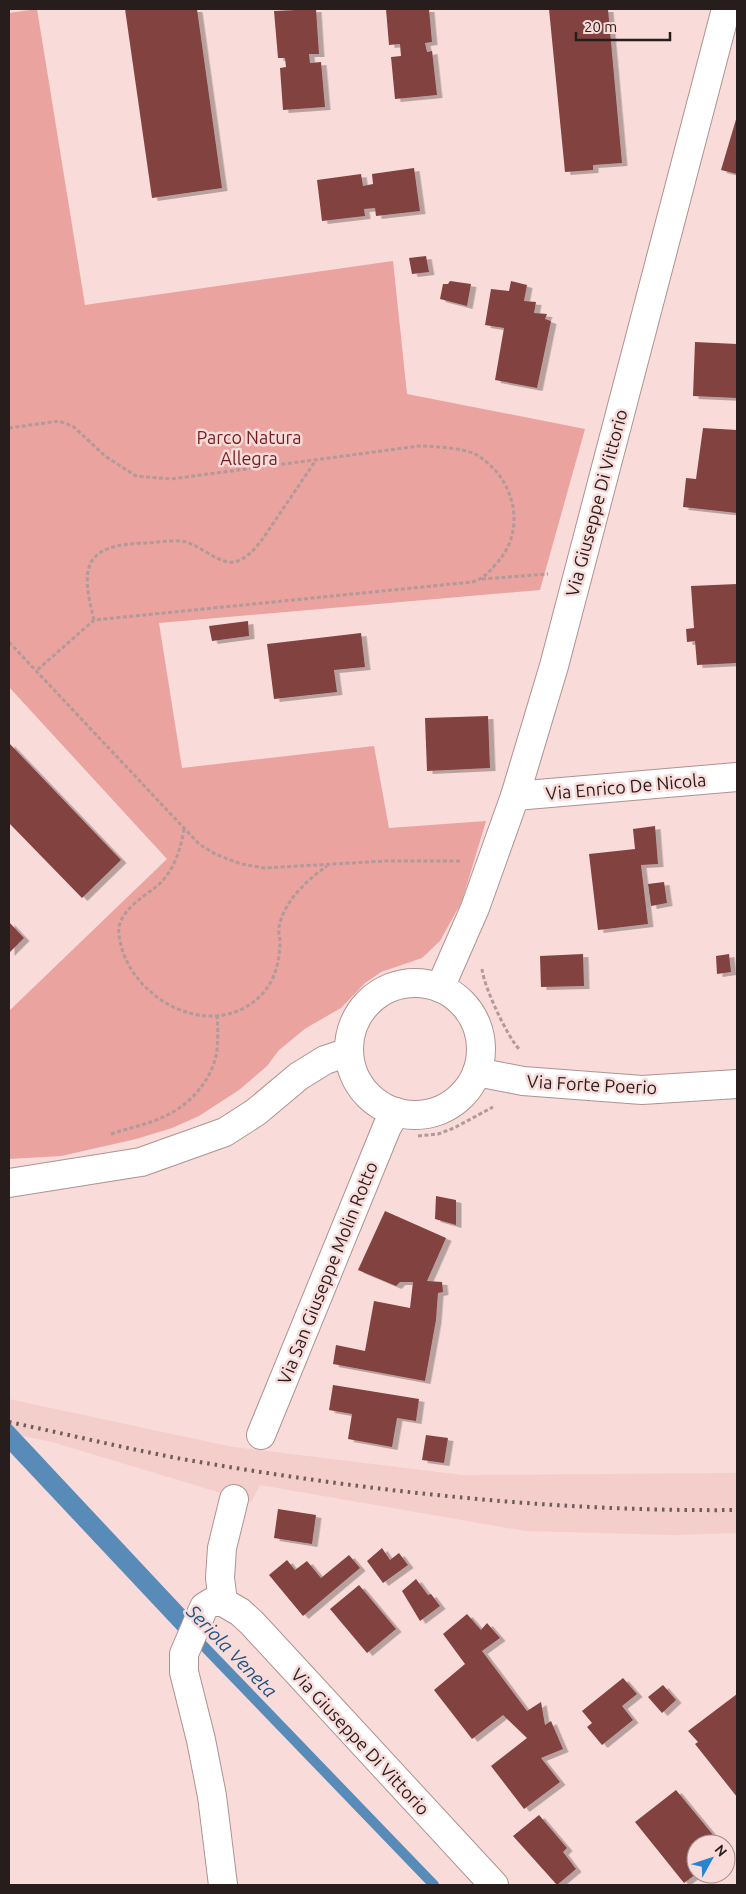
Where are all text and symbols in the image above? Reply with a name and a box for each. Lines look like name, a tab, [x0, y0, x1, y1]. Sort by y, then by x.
scale bar	[576, 10, 670, 42]
text: 20 m	[584, 18, 617, 35]
street label: Via Giuseppe Di Vittorio	[561, 407, 631, 599]
park label: Parco Natura Allegra	[196, 427, 302, 468]
street label: Via Enrico De Nicola	[545, 769, 707, 803]
street label: Via Forte Poerio	[526, 1071, 658, 1097]
street label: Via San Giuseppe Molin Rotto	[273, 1158, 381, 1387]
water label: Seriola Veneta	[182, 1600, 282, 1702]
street label: Via Giuseppe Di Vittorio	[288, 1664, 434, 1819]
north arrow	[686, 1834, 736, 1884]
text: N	[711, 1841, 730, 1860]

